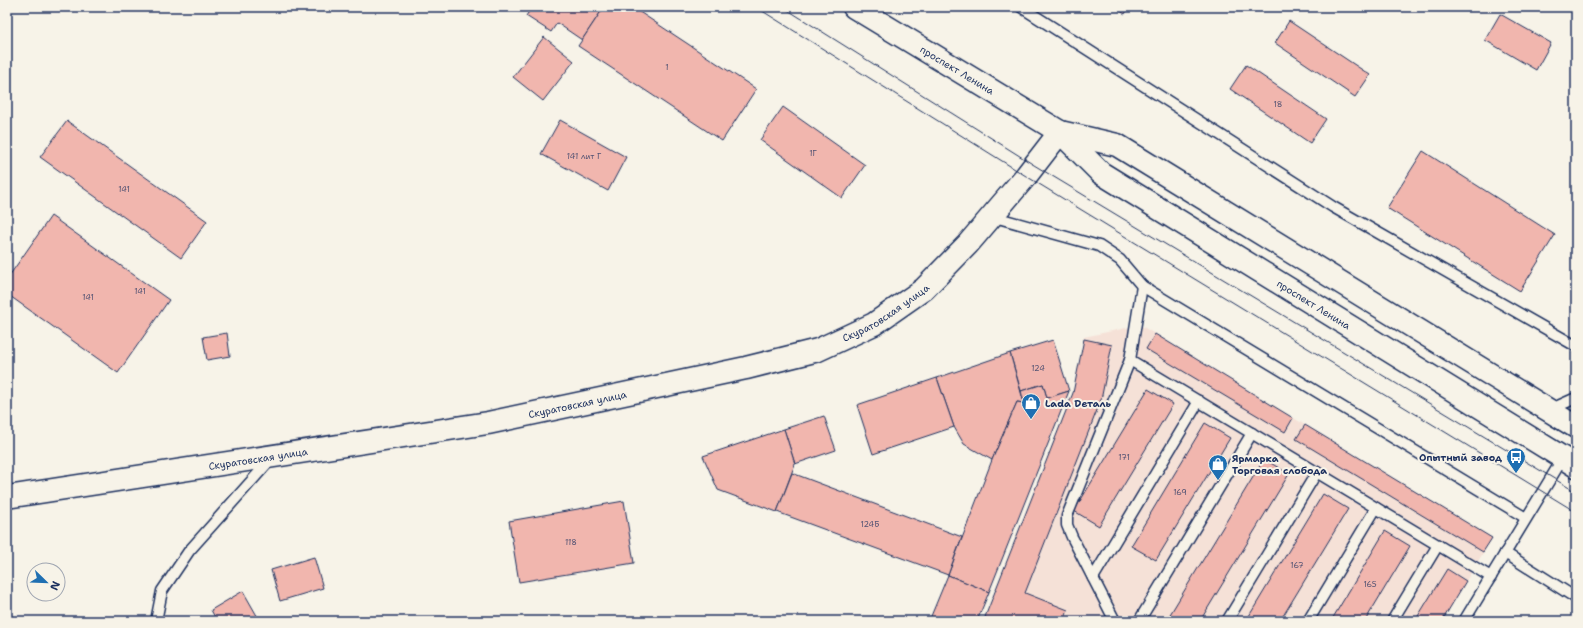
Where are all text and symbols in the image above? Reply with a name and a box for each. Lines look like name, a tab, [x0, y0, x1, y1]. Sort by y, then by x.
street label: проспект Ленина	[918, 43, 997, 98]
house number: 1	[665, 62, 669, 73]
house number: 18	[1274, 99, 1282, 110]
house number: 1Г	[809, 148, 818, 159]
house number: 141 лит Г	[567, 151, 602, 162]
house number: 141	[118, 184, 130, 195]
street label: проспект Ленина	[1274, 277, 1353, 333]
street label: Скуратовская улица	[840, 281, 933, 345]
house number: 141	[134, 286, 146, 297]
house number: 141	[82, 292, 94, 303]
house number: 124	[1031, 363, 1045, 374]
street label: Скуратовская улица	[527, 388, 628, 421]
shop icon: Lada Dеталь	[1020, 392, 1042, 420]
place label: Lada Dеталь	[1045, 397, 1112, 410]
street label: Скуратовская улица	[208, 445, 309, 473]
bus stop icon: Опытный завод	[1505, 446, 1527, 474]
place label: Опытный завод	[1419, 451, 1502, 464]
house number: 171	[1118, 452, 1130, 463]
place label: Ярмарка Торговая слобода	[1232, 452, 1327, 477]
shop icon: Ярмарка Торговая слобода	[1207, 453, 1229, 481]
house number: 169	[1173, 487, 1187, 498]
house number: 124Б	[861, 519, 879, 530]
house number: 118	[565, 537, 577, 548]
house number: 167	[1290, 560, 1304, 571]
north arrow	[26, 562, 66, 602]
text: N	[46, 579, 63, 593]
house number: 165	[1363, 579, 1377, 590]

